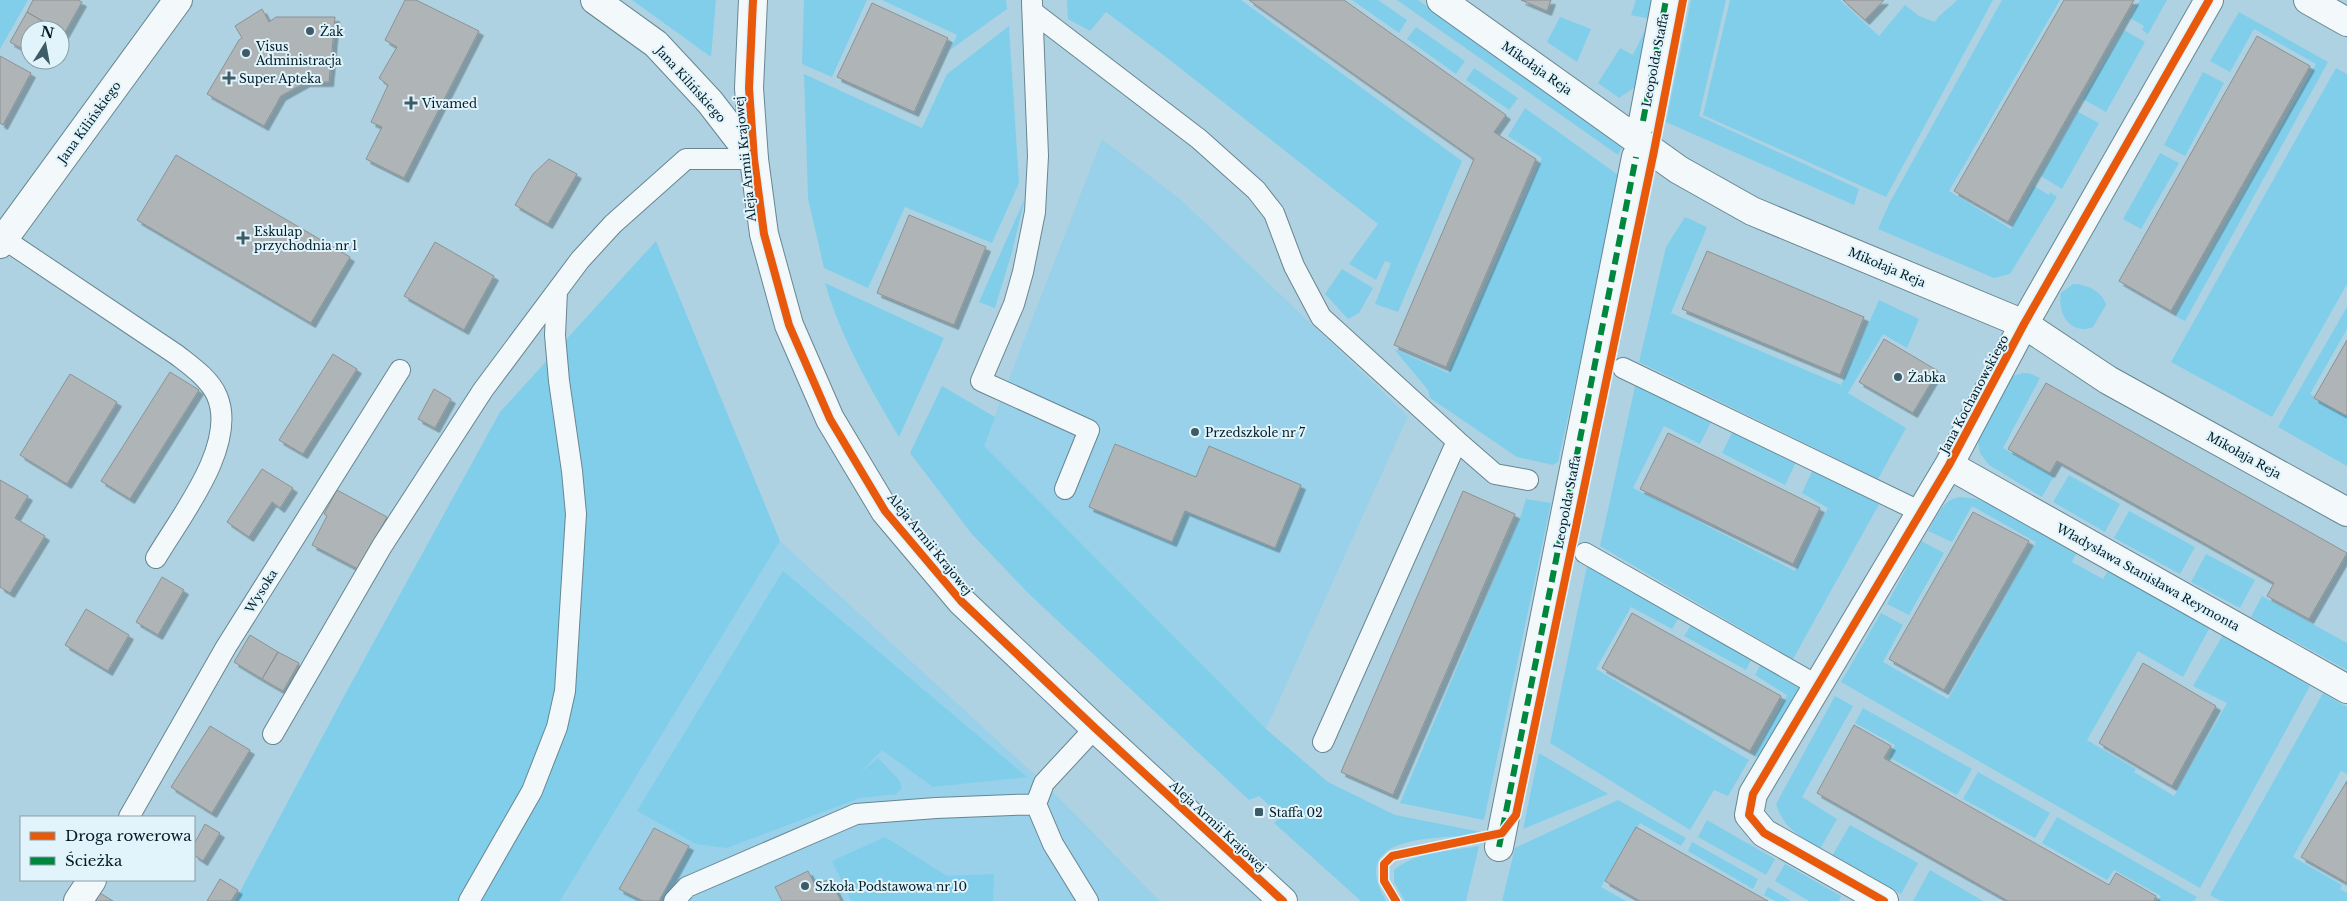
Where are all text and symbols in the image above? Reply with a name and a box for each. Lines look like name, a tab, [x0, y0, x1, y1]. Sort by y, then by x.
street label: Leopolda Staffa	[1639, 11, 1672, 108]
north arrow	[20, 20, 70, 70]
text: N	[39, 22, 56, 42]
place label: Żak	[320, 23, 344, 39]
marker: Żak	[304, 25, 316, 37]
street label: Mikołaja Reja	[1499, 38, 1575, 98]
place label: Visus Administracja	[255, 39, 342, 68]
street label: Jana Kilińskiego	[651, 41, 729, 125]
marker: Visus Administracja	[240, 47, 252, 59]
place label: Super Apteka	[239, 71, 321, 86]
marker: Super Apteka	[223, 72, 235, 84]
street label: Jana Kilińskiego	[53, 78, 124, 168]
street label: Aleja Armii Krajowej	[731, 95, 759, 224]
marker: Vivamed	[404, 96, 418, 110]
place label: Vivamed	[421, 96, 477, 111]
place label: Eskulap przychodnia nr 1	[254, 224, 357, 253]
marker: Eskulap przychodnia nr 1	[236, 231, 250, 245]
street label: Mikołaja Reja	[1846, 244, 1928, 290]
street label: Jana Kochanowskiego	[1935, 332, 2012, 458]
place label: Żabka	[1908, 369, 1946, 385]
marker: Żabka	[1892, 371, 1904, 383]
place label: Przedszkole nr 7	[1205, 425, 1306, 440]
marker: Przedszkole nr 7	[1189, 426, 1201, 438]
street label: Mikołaja Reja	[2204, 428, 2284, 482]
street label: Leopolda Staffa	[1551, 453, 1584, 550]
street label: Aleja Armii Krajowej	[884, 489, 976, 598]
street label: Władysława Stanisława Reymonta	[2053, 520, 2243, 634]
street label: Wysoka	[241, 566, 280, 616]
street label: Aleja Armii Krajowej	[1166, 777, 1269, 875]
place label: Staffa 02	[1269, 805, 1323, 820]
marker: Staffa 02	[1253, 806, 1265, 818]
legend	[20, 816, 195, 881]
text: Droga rowerowa	[65, 826, 192, 845]
text: Ścieżka	[65, 851, 123, 870]
place label: Szkoła Podstawowa nr 10	[815, 879, 967, 894]
marker: Szkoła Podstawowa nr 10	[799, 880, 811, 892]

